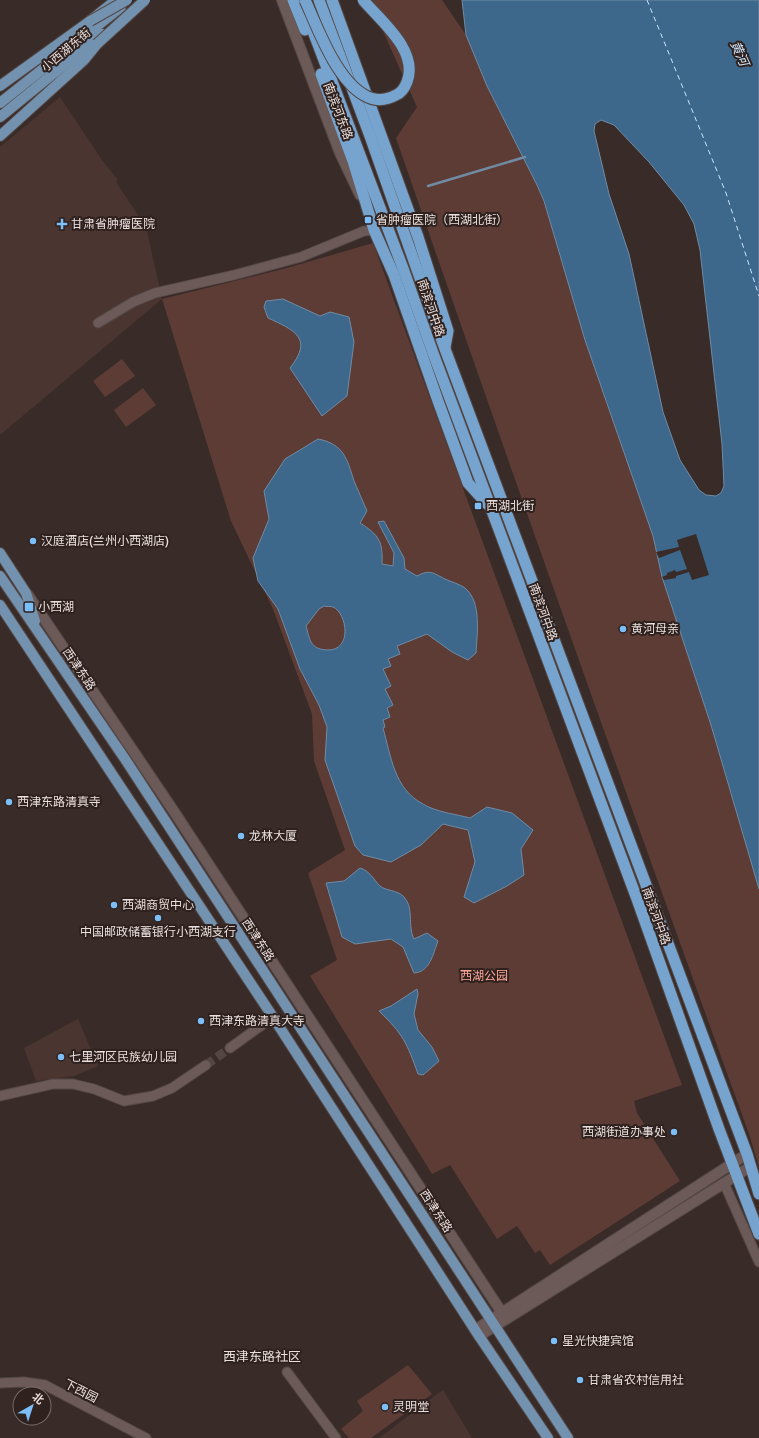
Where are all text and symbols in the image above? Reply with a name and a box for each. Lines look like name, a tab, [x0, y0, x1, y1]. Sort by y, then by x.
street label: 小西湖东街	[39, 25, 94, 75]
water label: 黄河	[726, 38, 753, 71]
street label: 南滨河东路	[320, 80, 355, 142]
place label: 省肿瘤医院（西湖北街）	[376, 213, 508, 228]
marker: 省肿瘤医院（西湖北街）	[363, 215, 373, 225]
place label: 甘肃省肿瘤医院	[71, 217, 155, 232]
marker: 甘肃省肿瘤医院	[56, 218, 68, 230]
street label: 南滨河中路	[414, 277, 447, 339]
place label: 西湖北街	[486, 499, 534, 514]
marker: 西湖北街	[473, 501, 483, 511]
place label: 汉庭酒店(兰州小西湖店)	[41, 534, 169, 549]
marker: 汉庭酒店(兰州小西湖店)	[28, 536, 38, 546]
street label: 南滨河中路	[525, 581, 560, 643]
place label: 小西湖	[38, 600, 74, 615]
marker: 小西湖	[23, 601, 35, 613]
place label: 黄河母亲	[631, 622, 679, 637]
marker: 黄河母亲	[618, 624, 628, 634]
street label: 西津东路	[59, 645, 98, 693]
place label: 西津东路清真寺	[17, 795, 101, 810]
marker: 西津东路清真寺	[4, 797, 14, 807]
place label: 龙林大厦	[249, 829, 297, 844]
marker: 龙林大厦	[236, 831, 246, 841]
street label: 南滨河中路	[638, 885, 673, 947]
place label: 西湖商贸中心	[122, 898, 194, 913]
marker: 西湖商贸中心	[109, 900, 119, 910]
marker: 中国邮政储蓄银行小西湖支行	[153, 913, 163, 923]
street label: 西津东路	[238, 916, 277, 964]
place label: 中国邮政储蓄银行小西湖支行	[80, 925, 236, 940]
park label: 西湖公园	[460, 969, 508, 984]
place label: 西津东路清真大寺	[209, 1014, 305, 1029]
marker: 西津东路清真大寺	[196, 1016, 206, 1026]
place label: 七里河区民族幼儿园	[69, 1050, 177, 1065]
marker: 七里河区民族幼儿园	[56, 1052, 66, 1062]
place label: 西湖街道办事处	[582, 1125, 666, 1140]
marker: 西湖街道办事处	[669, 1127, 679, 1137]
street label: 西津东路	[416, 1187, 455, 1235]
place label: 星光快捷宾馆	[562, 1334, 634, 1349]
marker: 星光快捷宾馆	[549, 1336, 559, 1346]
district label: 西津东路社区	[223, 1349, 301, 1365]
place label: 甘肃省农村信用社	[588, 1373, 684, 1388]
marker: 甘肃省农村信用社	[575, 1375, 585, 1385]
street label: 下西园	[61, 1377, 100, 1406]
north arrow	[12, 1386, 52, 1426]
text: 北	[30, 1390, 46, 1407]
place label: 灵明堂	[393, 1400, 429, 1415]
marker: 灵明堂	[380, 1402, 390, 1412]

